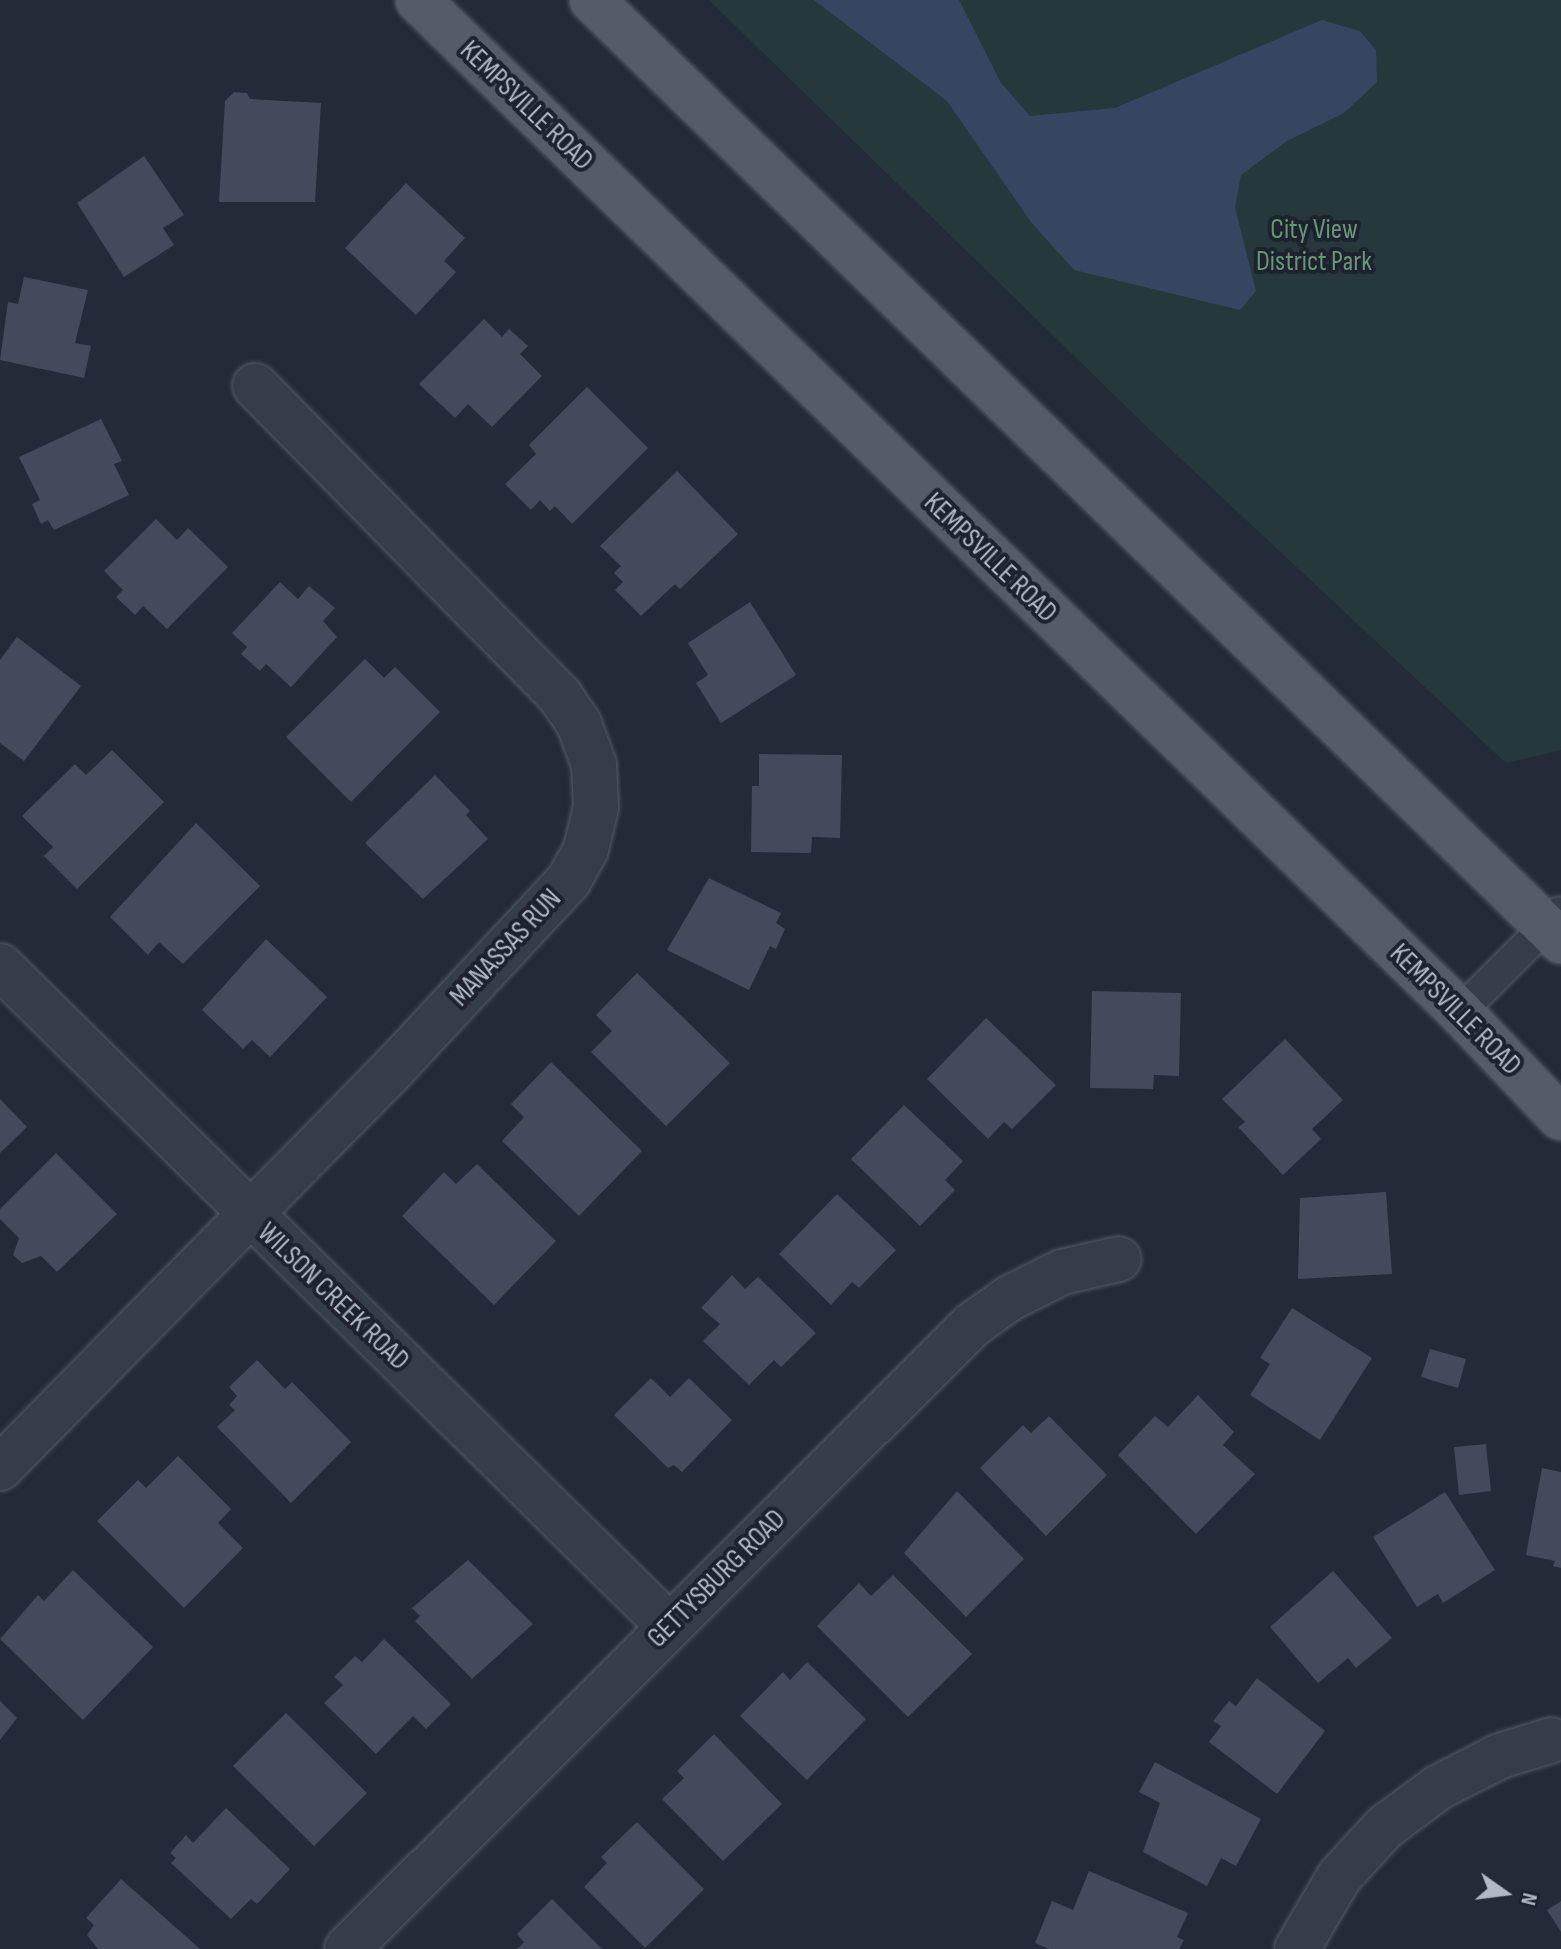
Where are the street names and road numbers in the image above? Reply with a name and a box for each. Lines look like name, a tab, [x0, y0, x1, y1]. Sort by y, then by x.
street label: KEMPSVILLE ROAD	[453, 34, 599, 178]
street label: KEMPSVILLE ROAD	[917, 486, 1063, 630]
street label: MANASSAS RUN	[443, 883, 569, 1013]
street label: KEMPSVILLE ROAD	[1382, 937, 1528, 1083]
street label: WILSON CREEK ROAD	[250, 1216, 416, 1378]
street label: GETTYSBURG ROAD	[641, 1503, 793, 1655]

